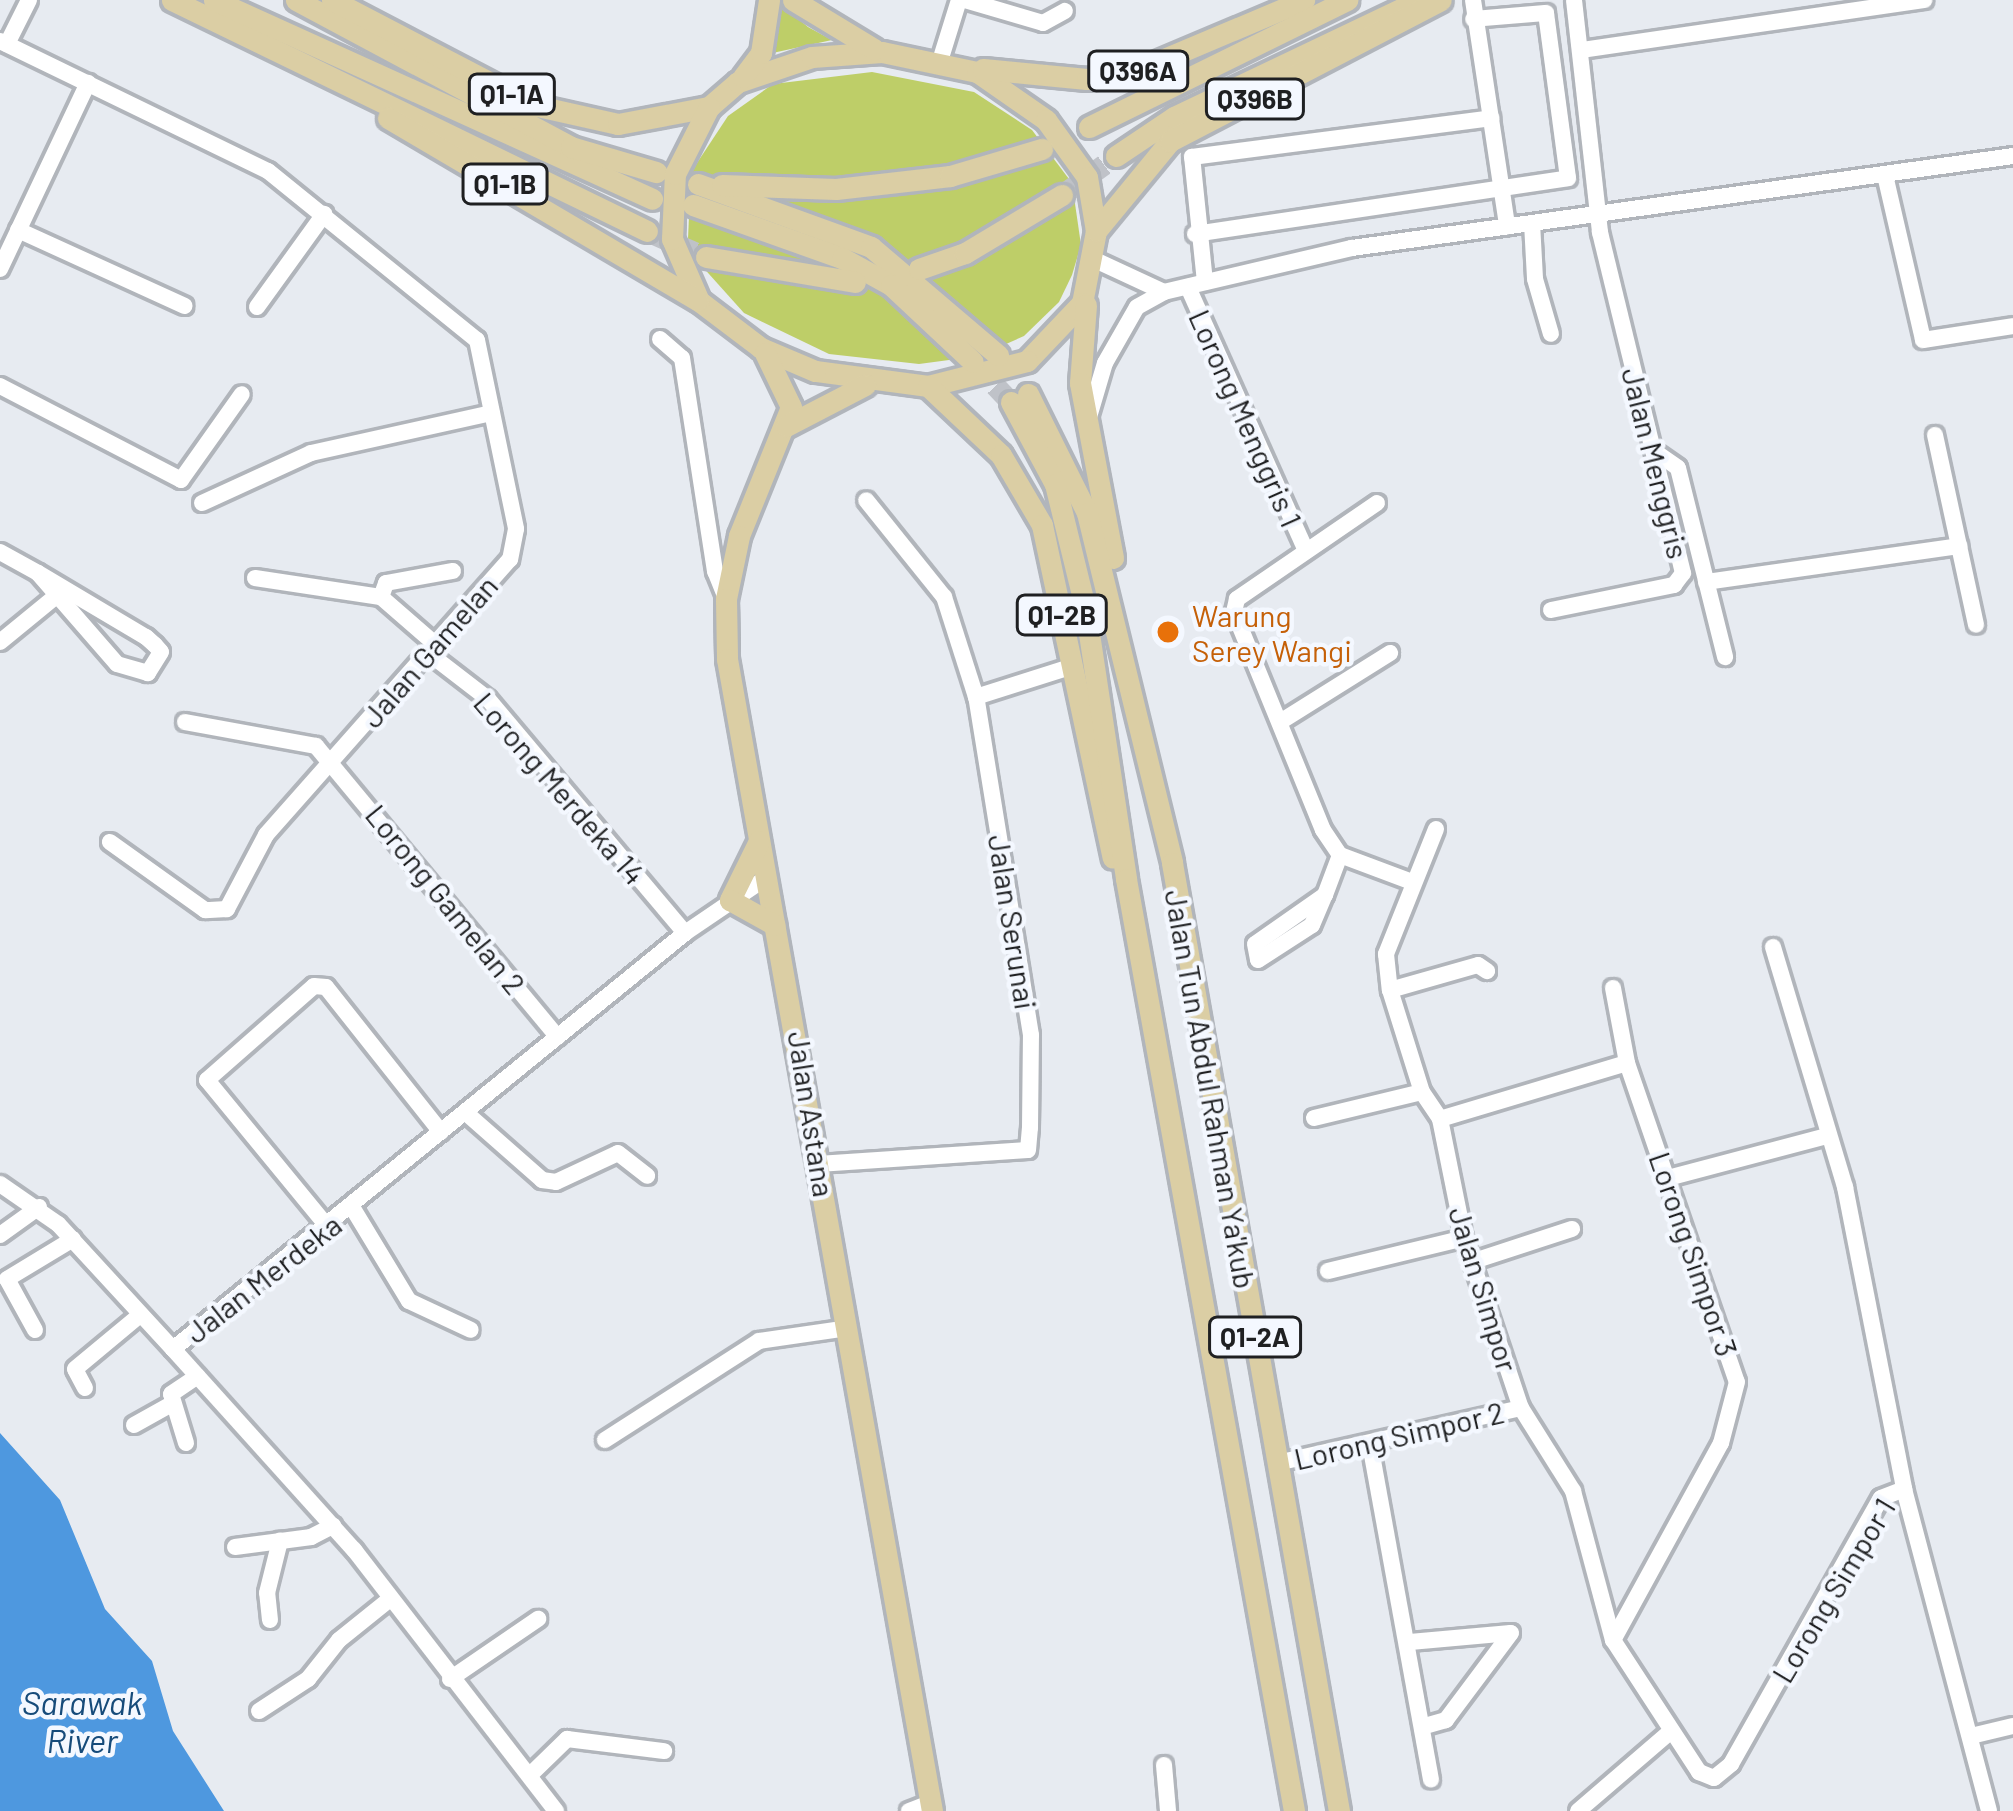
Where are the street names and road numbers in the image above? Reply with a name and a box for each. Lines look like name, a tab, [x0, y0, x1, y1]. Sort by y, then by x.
road number: Q396A	[1087, 50, 1189, 92]
road number: Q1-1A	[467, 73, 557, 115]
road number: Q396B	[1204, 78, 1306, 120]
road number: Q1-1B	[460, 163, 550, 205]
street label: Lorong Menggris 1	[1182, 304, 1310, 532]
street label: Jalan Menggris	[1615, 364, 1697, 562]
street label: Jalan Gamelan	[353, 568, 505, 734]
road number: Q1-2B	[1014, 594, 1110, 636]
street label: Lorong Merdeka 14	[467, 685, 653, 891]
street label: Lorong Gamelan 2	[359, 797, 533, 1001]
street label: Jalan Serunai	[981, 832, 1045, 1012]
street label: Jalan Tun Abdul Rahman Ya'kub	[1158, 887, 1264, 1291]
street label: Jalan Astana	[781, 1029, 843, 1199]
street label: Lorong Simpor 3	[1642, 1147, 1746, 1361]
street label: Jalan Simpor	[1442, 1202, 1526, 1376]
street label: Jalan Merdeka	[178, 1206, 348, 1350]
road number: Q1-2A	[1207, 1316, 1303, 1358]
street label: Lorong Simpor 2	[1290, 1393, 1508, 1477]
street label: Lorong Simpor 1	[1764, 1491, 1902, 1689]

